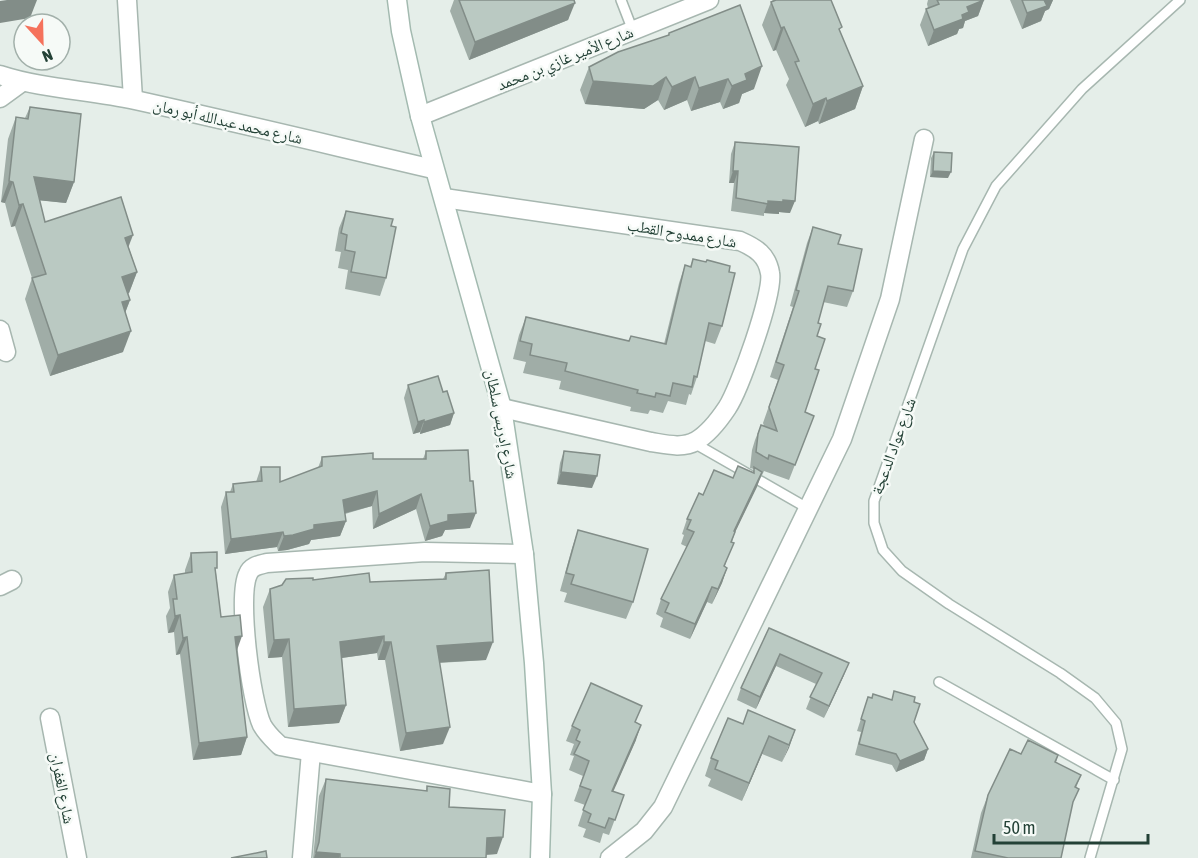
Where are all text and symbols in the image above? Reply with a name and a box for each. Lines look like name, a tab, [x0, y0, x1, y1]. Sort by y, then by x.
north arrow	[12, 12, 72, 72]
street label: شارع الأمير غازي بن محمد	[494, 23, 637, 97]
text: N	[40, 46, 55, 66]
street label: شارع محمد عبدالله أبو رمان	[151, 95, 304, 149]
street label: شارع ممدوح القطب	[626, 215, 738, 253]
street label: شارع إدريس سلطان	[481, 368, 521, 481]
street label: شارع عواد الدعجة	[867, 395, 921, 497]
street label: شارع الغفران	[45, 751, 79, 826]
scale bar	[994, 807, 1148, 845]
text: 50 m	[1003, 817, 1035, 838]

